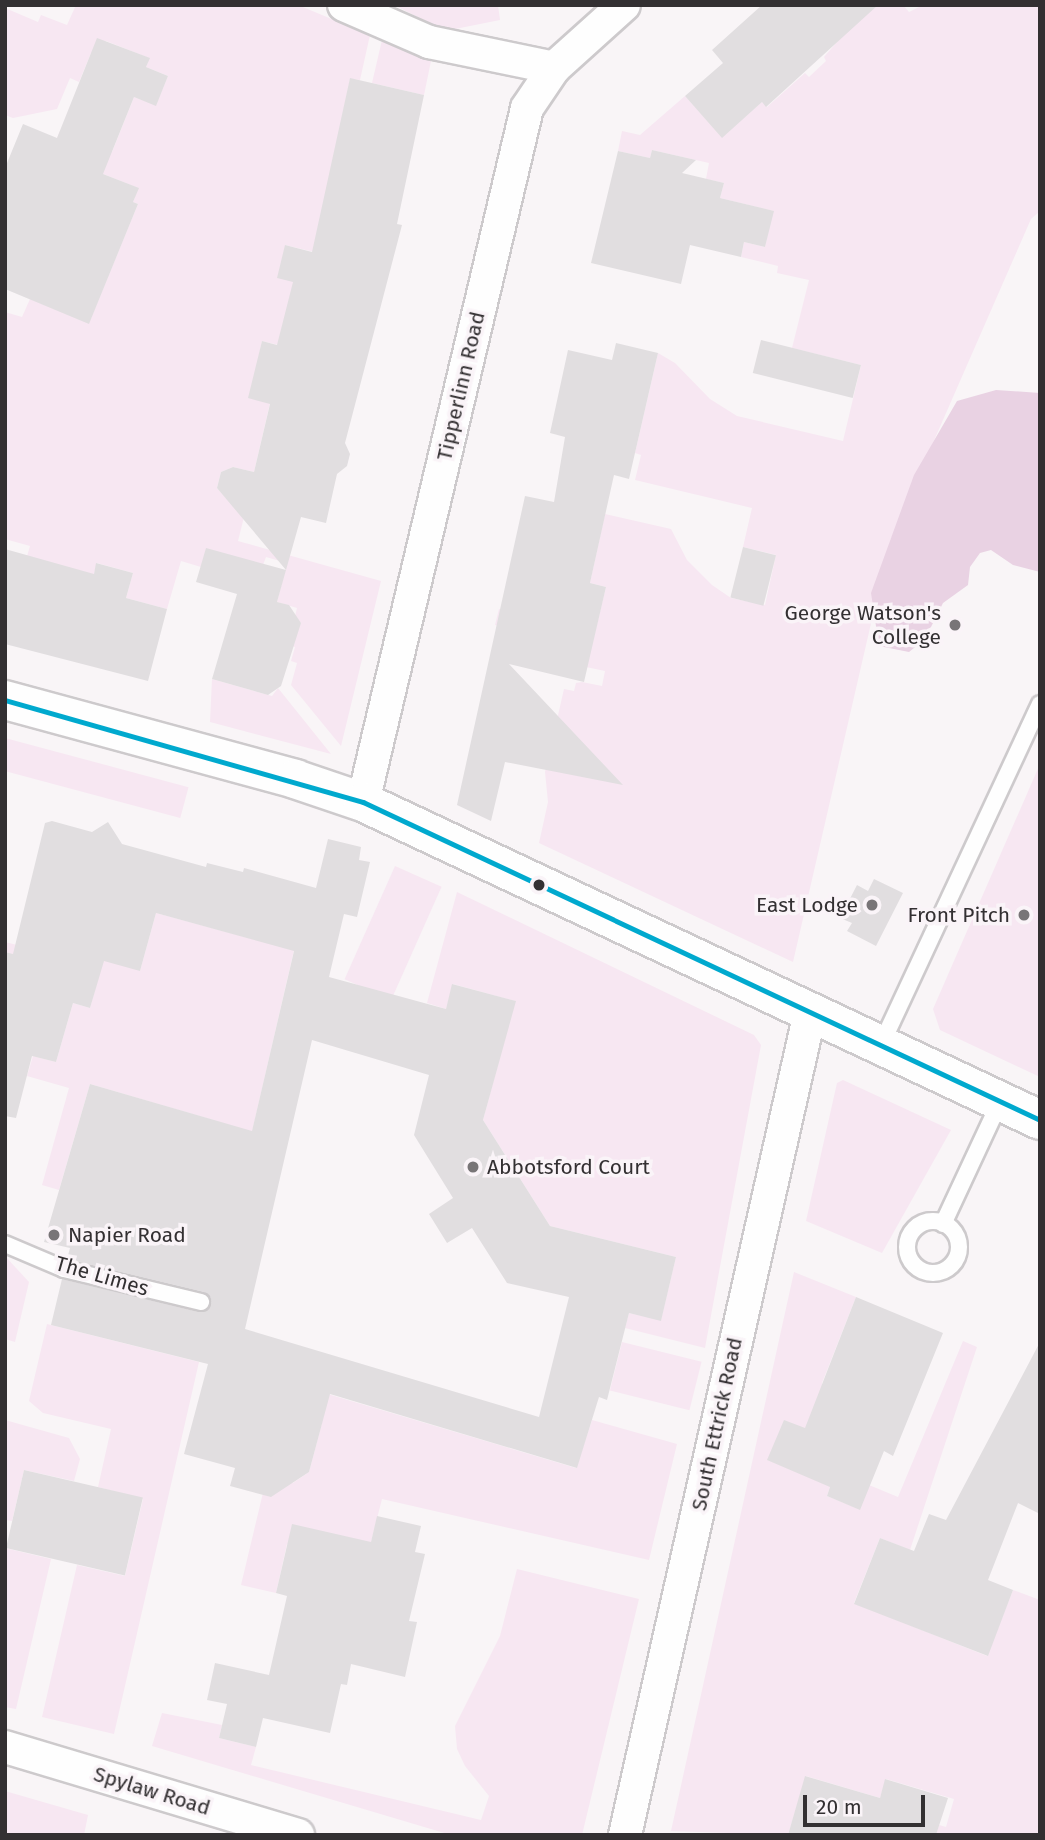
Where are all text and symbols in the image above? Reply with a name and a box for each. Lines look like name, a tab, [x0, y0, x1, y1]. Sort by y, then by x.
street label: Tipperlinn Road	[432, 309, 490, 463]
place label: George Watson's College	[785, 600, 941, 650]
marker: George Watson's College	[947, 617, 963, 633]
unlabelled marker	[532, 878, 546, 892]
place label: East Lodge	[756, 892, 858, 918]
marker: East Lodge	[864, 897, 880, 913]
place label: Front Pitch	[907, 902, 1010, 928]
marker: Front Pitch	[1016, 907, 1032, 923]
place label: Abbotsford Court	[487, 1154, 650, 1180]
marker: Abbotsford Court	[465, 1159, 481, 1175]
place label: Napier Road	[68, 1222, 186, 1248]
marker: Napier Road	[46, 1227, 62, 1243]
street label: The Limes	[52, 1251, 152, 1301]
street label: South Ettrick Road	[686, 1335, 748, 1513]
street label: Spylaw Road	[91, 1761, 213, 1821]
scale bar	[807, 1780, 930, 1824]
text: 20 m	[816, 1794, 862, 1820]

